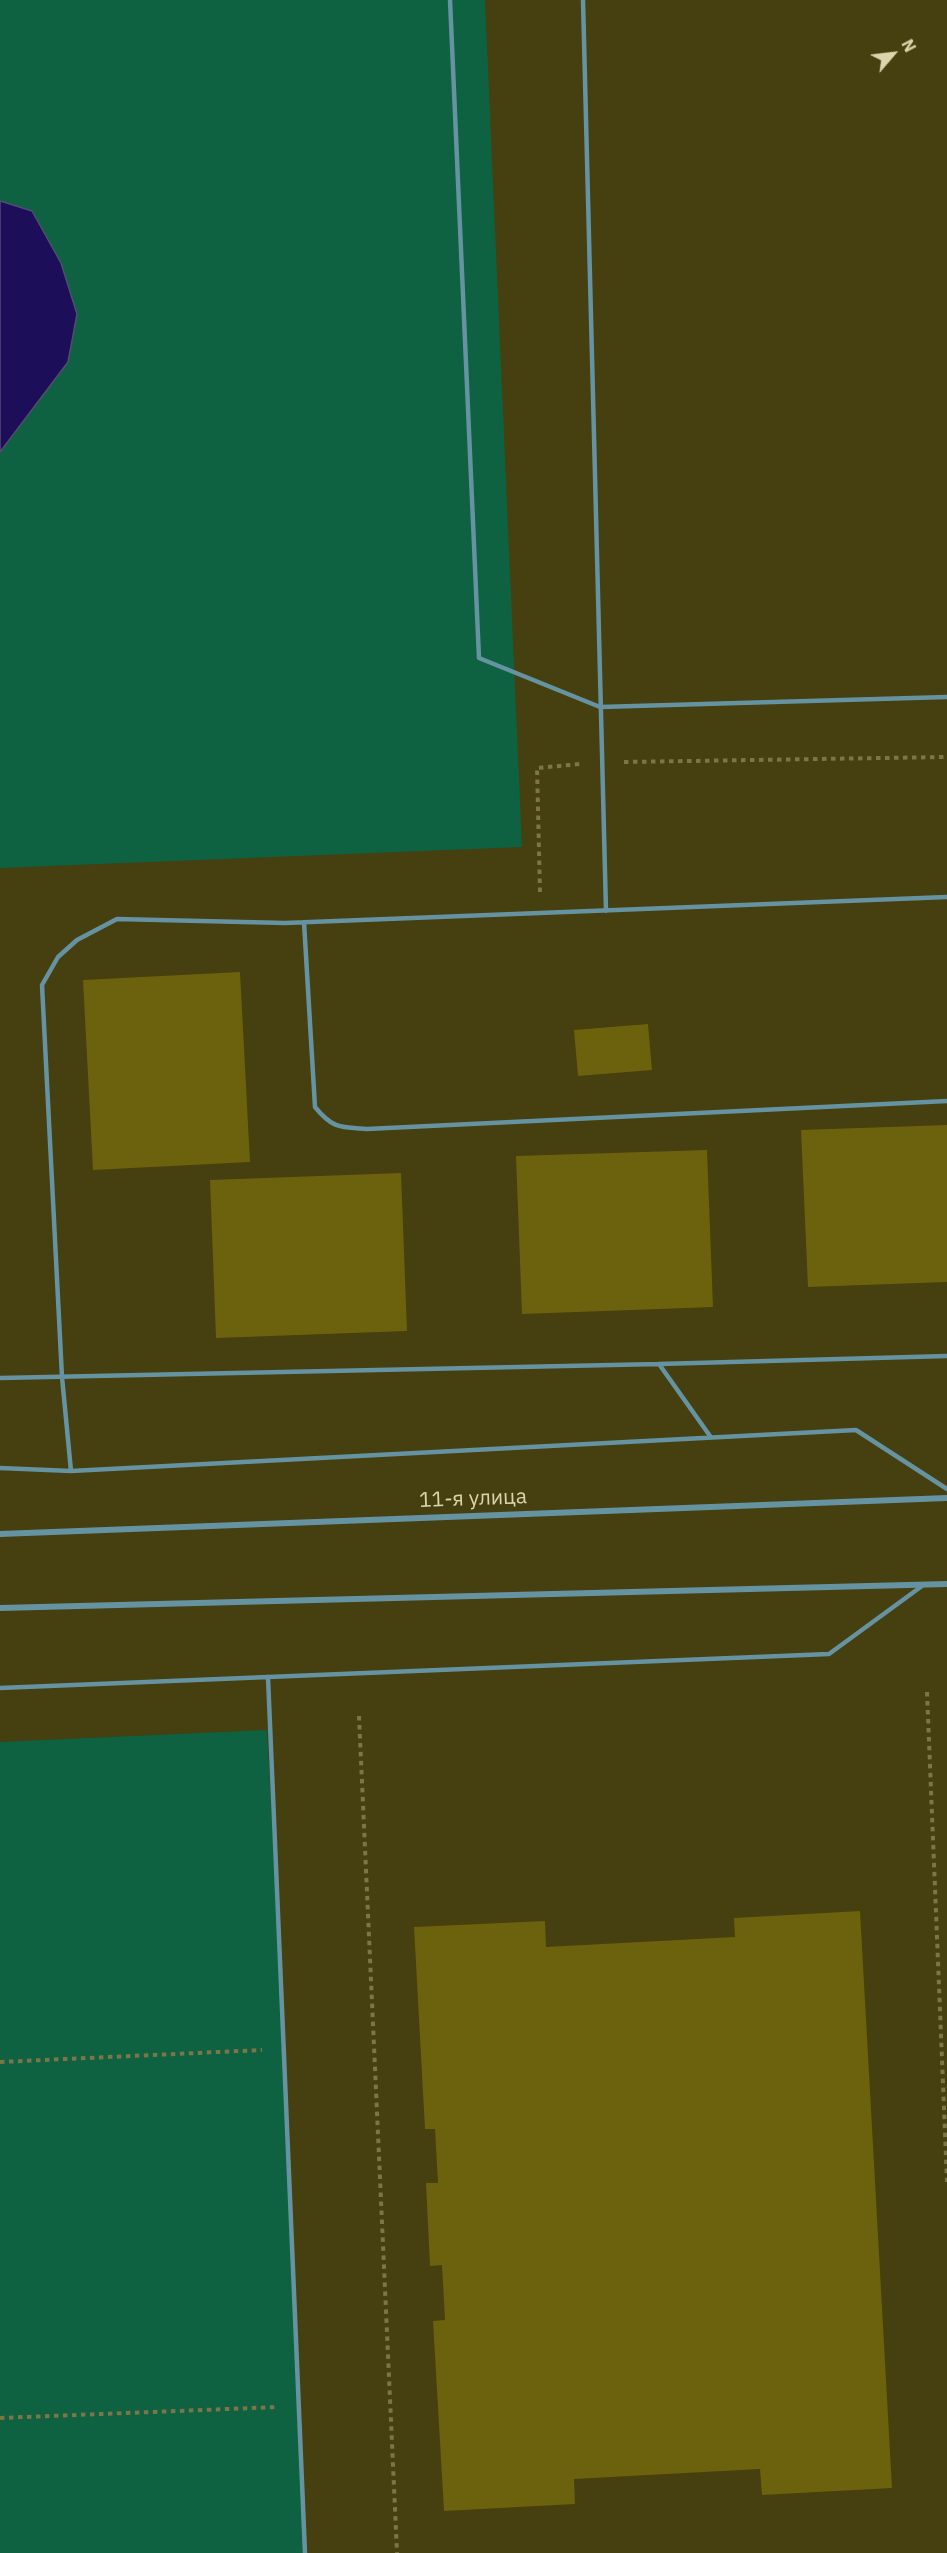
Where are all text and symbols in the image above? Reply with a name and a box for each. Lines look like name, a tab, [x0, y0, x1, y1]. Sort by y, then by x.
north arrow	[863, 24, 923, 84]
text: N	[897, 36, 920, 55]
street label: 11-я улица	[419, 1485, 527, 1513]

